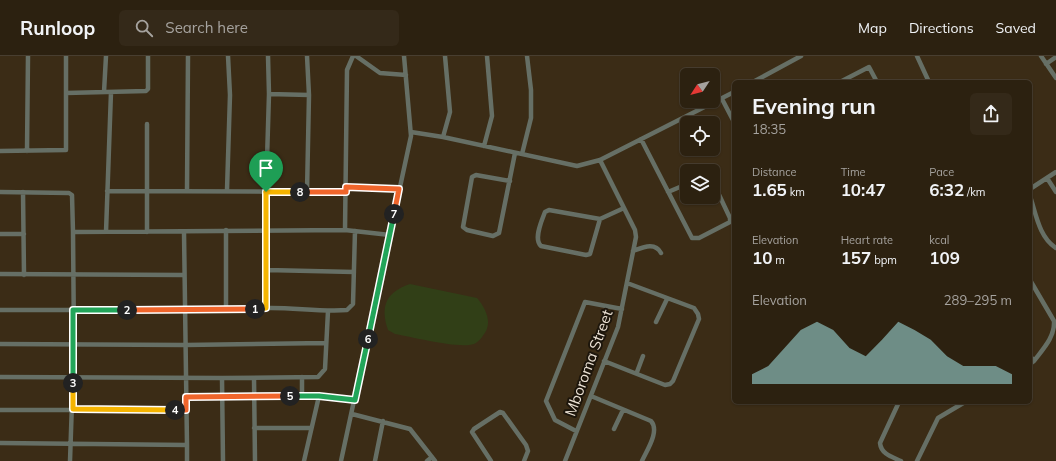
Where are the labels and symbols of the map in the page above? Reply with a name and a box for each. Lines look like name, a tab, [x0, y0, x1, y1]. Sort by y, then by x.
north arrow	[680, 68, 720, 108]
pin	[249, 151, 283, 192]
pin: 8	[290, 182, 310, 202]
pin: 7	[384, 204, 404, 224]
pin: 1	[245, 299, 265, 319]
pin: 2	[117, 300, 137, 320]
street label: Mboroma Street	[560, 307, 617, 419]
pin: 6	[358, 329, 378, 349]
pin: 3	[63, 373, 83, 393]
pin: 5	[280, 386, 300, 406]
pin: 4	[165, 400, 185, 420]

